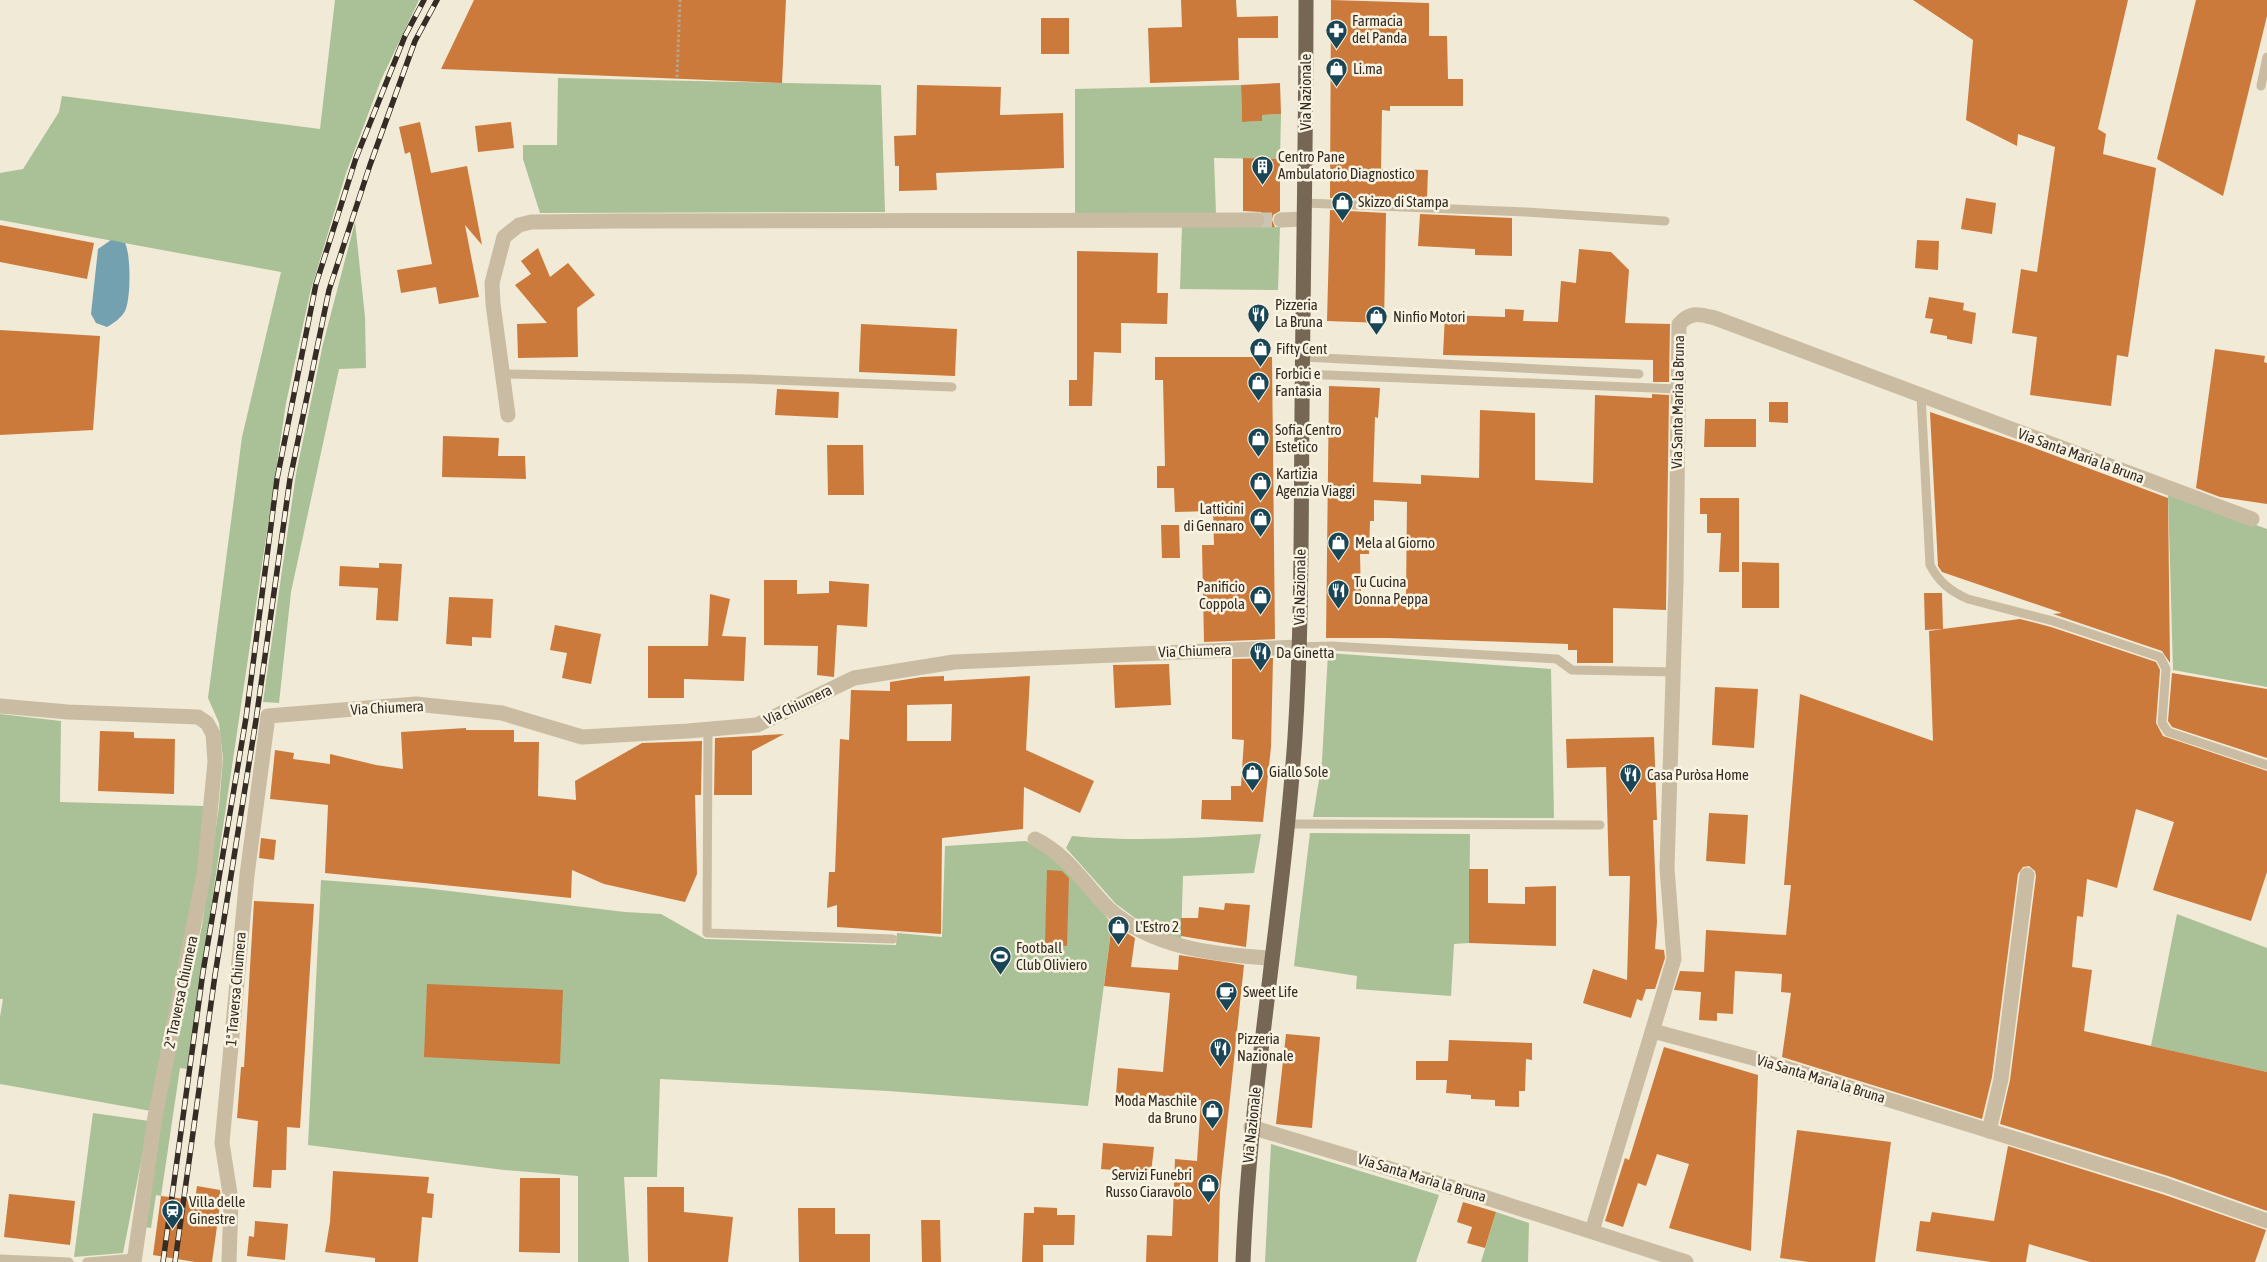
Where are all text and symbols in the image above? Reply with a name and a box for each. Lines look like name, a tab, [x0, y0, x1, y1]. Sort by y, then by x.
place label: Farmacia del Panda	[1352, 12, 1407, 46]
pharmacy icon: Farmacia del Panda	[1324, 18, 1348, 49]
street label: Via Nazionale	[1297, 54, 1314, 130]
shop icon: Li.ma	[1325, 57, 1349, 88]
place label: Li.ma	[1353, 60, 1383, 77]
place label: Centro Pane Ambulatorio Diagnostico	[1278, 148, 1415, 182]
building icon: Centro Pane Ambulatorio Diagnostico	[1250, 154, 1274, 185]
shop icon: Skizzo di Stampa	[1330, 190, 1354, 221]
place label: Skizzo di Stampa	[1358, 193, 1449, 210]
place label: Pizzeria La Bruna	[1275, 296, 1323, 330]
restaurant icon: Pizzeria La Bruna	[1247, 302, 1271, 333]
shop icon: Ninfio Motori	[1365, 305, 1389, 336]
place label: Ninfio Motori	[1393, 308, 1465, 325]
street label: Via Santa Maria la Bruna	[1668, 335, 1687, 469]
shop icon: Fifty Cent	[1248, 337, 1272, 368]
place label: Fifty Cent	[1276, 340, 1327, 357]
place label: Forbici e Fantasia	[1275, 365, 1322, 399]
shop icon: Forbici e Fantasia	[1247, 371, 1271, 402]
place label: Sofia Centro Estetico	[1275, 421, 1342, 455]
street label: Via Santa Maria la Bruna	[2015, 425, 2147, 486]
shop icon: Sofia Centro Estetico	[1247, 427, 1271, 458]
place label: Kartizia Agenzia Viaggi	[1276, 465, 1355, 499]
shop icon: Kartizia Agenzia Viaggi	[1248, 471, 1272, 502]
place label: Latticini di Gennaro	[1184, 500, 1244, 534]
shop icon: Latticini di Gennaro	[1248, 506, 1272, 537]
shop icon: Mela al Giorno	[1327, 531, 1351, 562]
place label: Mela al Giorno	[1355, 534, 1435, 551]
street label: Via Nazionale	[1290, 548, 1309, 625]
place label: Tu Cucina Donna Peppa	[1354, 573, 1428, 607]
place label: Panificio Coppola	[1197, 578, 1245, 612]
restaurant icon: Tu Cucina Donna Peppa	[1326, 579, 1350, 610]
shop icon: Panificio Coppola	[1249, 584, 1273, 615]
street label: Via Chiumera	[1158, 641, 1232, 660]
restaurant icon: Da Ginetta	[1248, 641, 1272, 672]
place label: Da Ginetta	[1276, 644, 1335, 661]
street label: Via Chiumera	[761, 681, 834, 728]
street label: Via Chiumera	[350, 697, 424, 718]
shop icon: Giallo Sole	[1241, 760, 1265, 791]
place label: Giallo Sole	[1269, 763, 1328, 780]
restaurant icon: Casa Puròsa Home	[1619, 763, 1643, 794]
place label: Casa Puròsa Home	[1647, 766, 1749, 783]
shop icon: L'Estro 2	[1107, 915, 1131, 946]
place label: L'Estro 2	[1135, 918, 1179, 935]
street label: 1ª Traversa Chiumera	[222, 931, 249, 1047]
street label: 2ª Traversa Chiumera	[160, 934, 201, 1050]
place label: Football Club Oliviero	[1016, 939, 1087, 973]
sports icon: Football Club Oliviero	[988, 945, 1012, 976]
cafe icon: Sweet Life	[1215, 980, 1239, 1011]
place label: Sweet Life	[1243, 983, 1298, 1000]
place label: Pizzeria Nazionale	[1237, 1030, 1294, 1064]
restaurant icon: Pizzeria Nazionale	[1209, 1036, 1233, 1067]
street label: Via Santa Maria la Bruna	[1755, 1051, 1888, 1106]
street label: Via Nazionale	[1239, 1086, 1264, 1164]
place label: Moda Maschile da Bruno	[1115, 1092, 1197, 1126]
shop icon: Moda Maschile da Bruno	[1201, 1098, 1225, 1129]
street label: Via Santa Maria la Bruna	[1356, 1150, 1489, 1205]
place label: Servizi Funebri Russo Ciaravolo	[1105, 1166, 1192, 1200]
shop icon: Servizi Funebri Russo Ciaravolo	[1196, 1172, 1220, 1203]
place label: Villa delle Ginestre	[189, 1193, 246, 1227]
station icon: Villa delle Ginestre	[161, 1199, 185, 1230]

